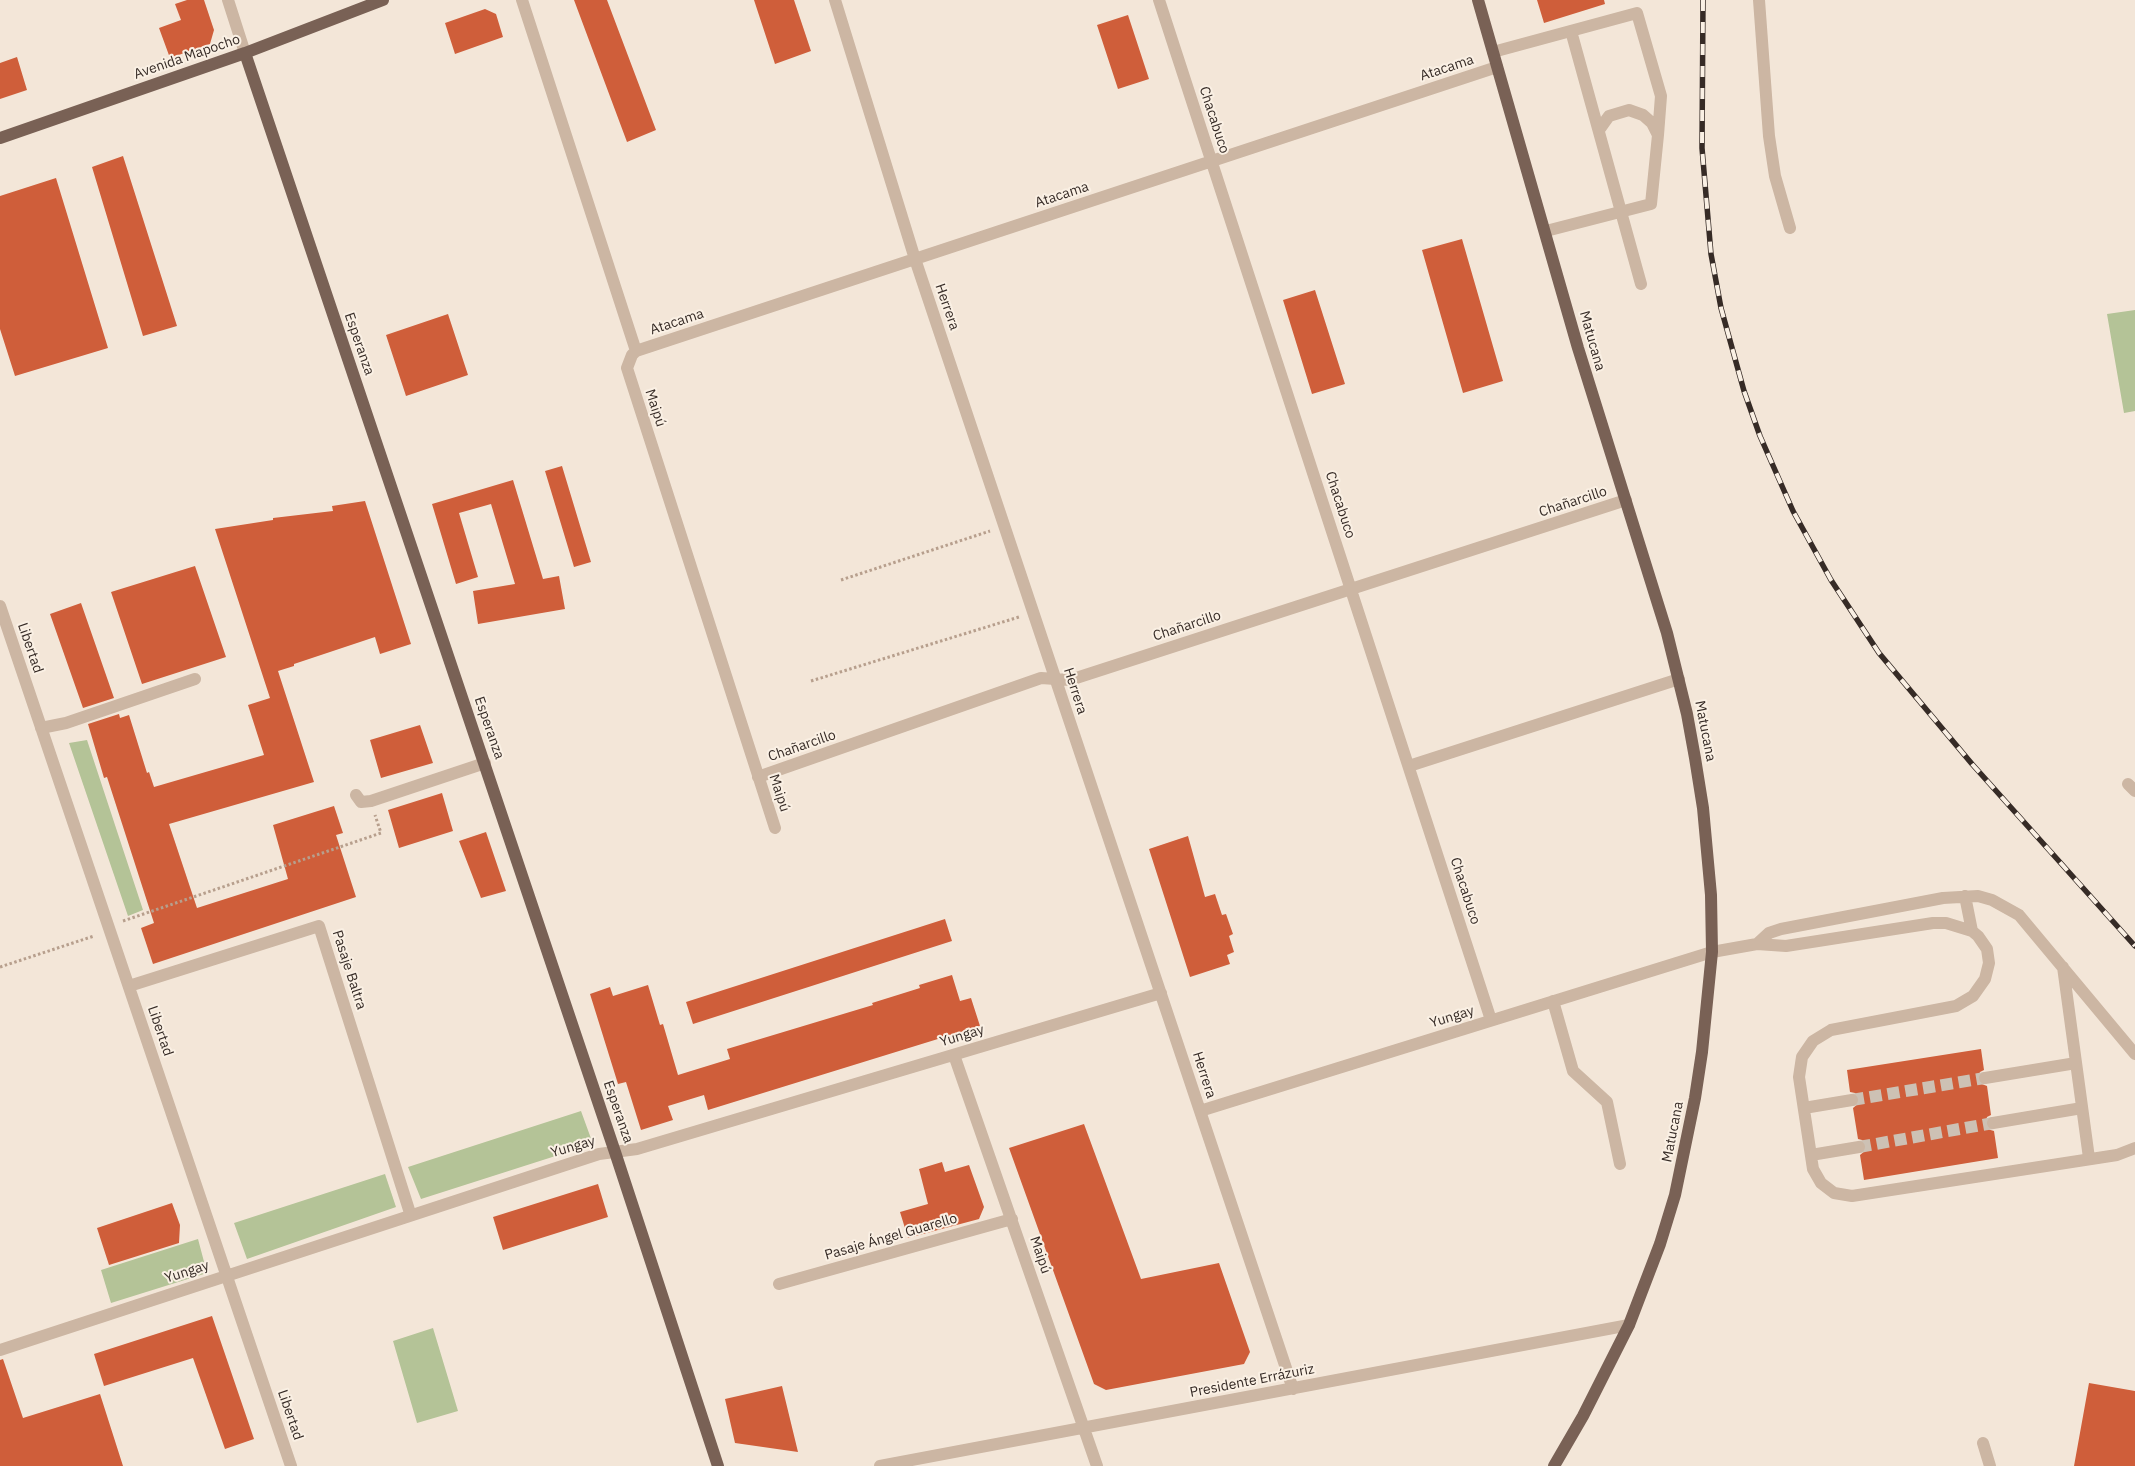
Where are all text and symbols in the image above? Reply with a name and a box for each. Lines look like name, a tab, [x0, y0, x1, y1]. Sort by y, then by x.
street label: Avenida Mapocho	[132, 31, 242, 83]
street label: Atacama	[1418, 51, 1476, 85]
street label: Chacabuco	[1195, 84, 1233, 156]
street label: Atacama	[1033, 178, 1091, 212]
street label: Herrera	[931, 282, 963, 332]
street label: Atacama	[648, 305, 706, 339]
street label: Matucana	[1575, 309, 1609, 373]
street label: Esperanza	[340, 310, 378, 378]
street label: Maipú	[641, 387, 669, 429]
street label: Chacabuco	[1321, 469, 1359, 541]
street label: Chañarcillo	[1537, 483, 1609, 521]
street label: Chañarcillo	[1151, 607, 1223, 645]
street label: Libertad	[14, 621, 46, 675]
street label: Herrera	[1060, 666, 1090, 716]
street label: Esperanza	[470, 694, 508, 762]
street label: Matucana	[1691, 699, 1719, 763]
street label: Chañarcillo	[766, 727, 838, 765]
street label: Maipú	[765, 772, 793, 814]
street label: Chacabuco	[1446, 855, 1484, 927]
street label: Pasaje Baltra	[328, 928, 370, 1012]
street label: Yungay	[1428, 1002, 1476, 1032]
street label: Libertad	[144, 1004, 176, 1058]
street label: Yungay	[938, 1021, 986, 1051]
street label: Herrera	[1189, 1050, 1219, 1100]
street label: Esperanza	[599, 1078, 637, 1146]
street label: Matucana	[1659, 1100, 1687, 1164]
street label: Yungay	[549, 1133, 597, 1161]
street label: Pasaje Ángel Guarello	[823, 1210, 959, 1264]
street label: Maipú	[1026, 1234, 1054, 1276]
street label: Yungay	[163, 1257, 211, 1287]
street label: Presidente Errázuriz	[1188, 1361, 1316, 1401]
street label: Libertad	[274, 1388, 306, 1442]

